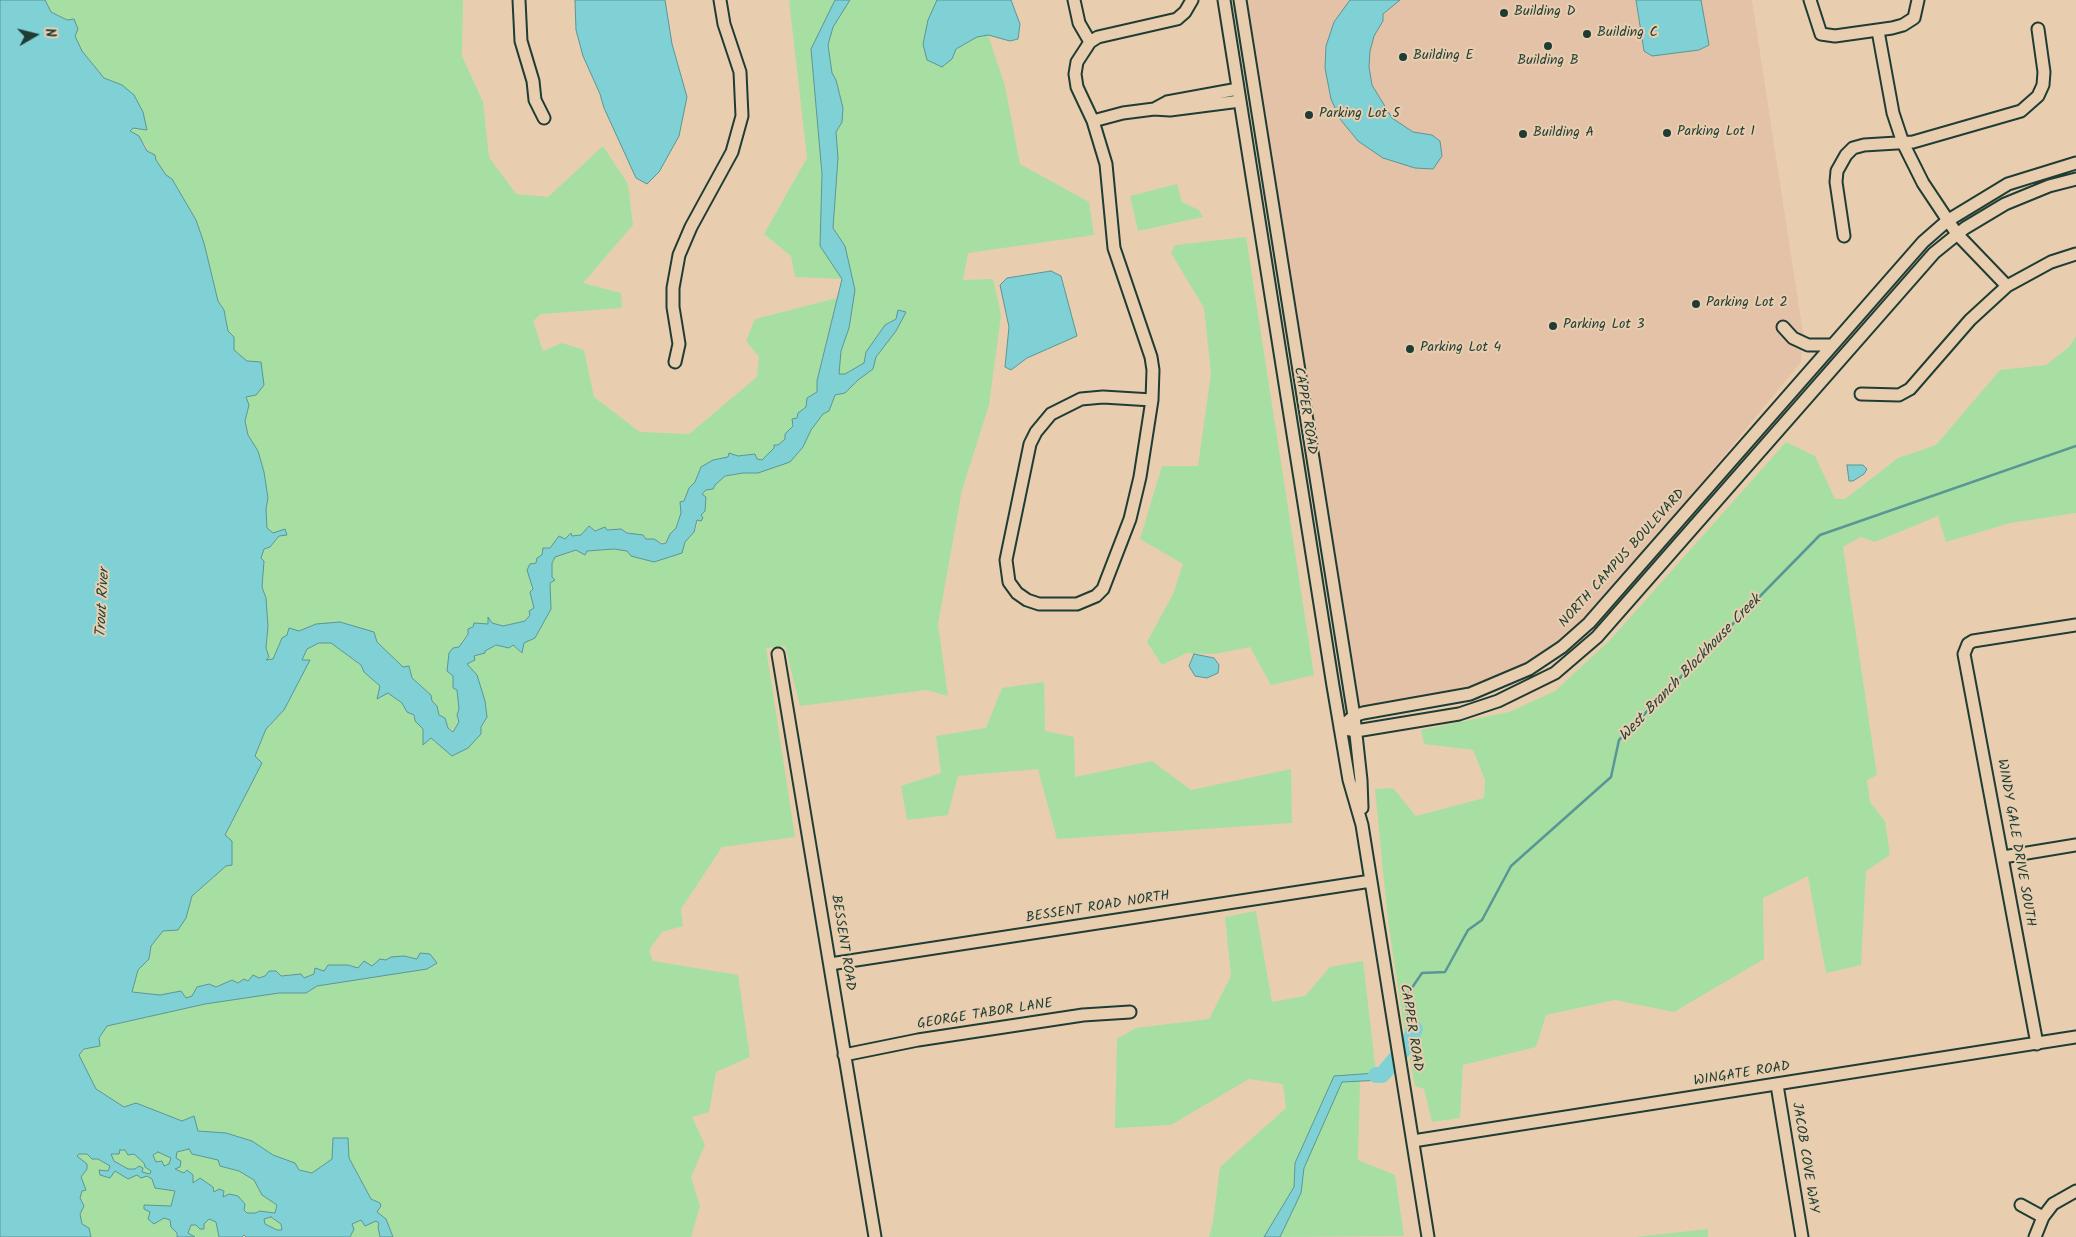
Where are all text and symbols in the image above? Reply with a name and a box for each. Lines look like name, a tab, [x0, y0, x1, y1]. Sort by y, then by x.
place label: Building D	[1514, 5, 1575, 21]
marker: Building D	[1498, 7, 1510, 19]
north arrow	[10, 10, 60, 60]
place label: Building C	[1597, 26, 1658, 42]
text: N	[38, 27, 61, 39]
marker: Building C	[1581, 28, 1593, 40]
marker: Building B	[1542, 40, 1554, 52]
place label: Building E	[1413, 49, 1474, 65]
marker: Building E	[1397, 51, 1409, 63]
place label: Building B	[1517, 54, 1579, 70]
place label: Parking Lot 5	[1319, 107, 1400, 123]
marker: Parking Lot 5	[1303, 109, 1315, 121]
place label: Parking Lot 1	[1677, 125, 1755, 141]
place label: Building A	[1533, 126, 1594, 142]
marker: Parking Lot 1	[1661, 127, 1673, 139]
marker: Building A	[1517, 128, 1529, 140]
place label: Parking Lot 2	[1706, 296, 1788, 312]
marker: Parking Lot 2	[1690, 298, 1702, 310]
place label: Parking Lot 3	[1563, 318, 1644, 334]
marker: Parking Lot 3	[1547, 320, 1559, 332]
place label: Parking Lot 4	[1420, 341, 1501, 357]
marker: Parking Lot 4	[1404, 343, 1416, 355]
street label: CAPPER ROAD	[1289, 366, 1319, 456]
street label: NORTH CAMPUS BOULEVARD	[1556, 486, 1690, 632]
water label: Trout River	[93, 568, 115, 638]
water label: West Branch Blockhouse Creek	[1616, 592, 1766, 746]
street label: WINDY GALE DRIVE SOUTH	[1992, 758, 2038, 928]
street label: BESSENT ROAD NORTH	[1025, 888, 1171, 928]
street label: BESSENT ROAD	[826, 894, 858, 992]
street label: CAPPER ROAD	[1395, 983, 1425, 1073]
street label: GEORGE TABOR LANE	[916, 996, 1054, 1034]
street label: WINGATE ROAD	[1693, 1059, 1791, 1091]
street label: JACOB COVE WAY	[1787, 1101, 1821, 1215]

